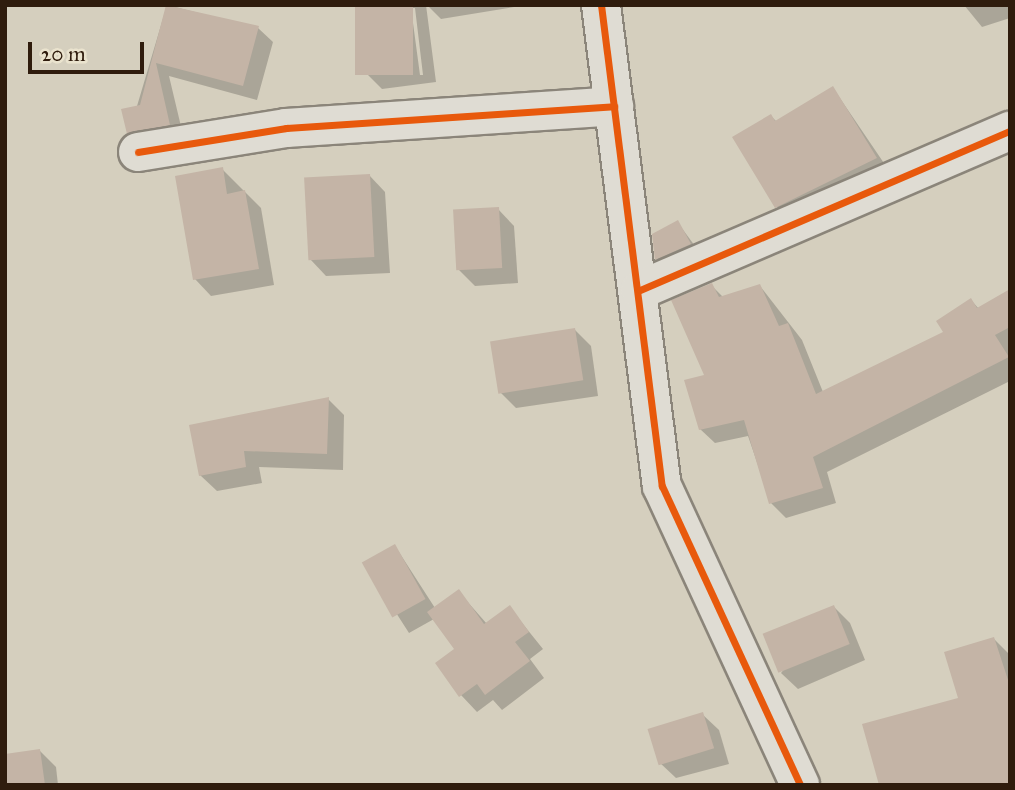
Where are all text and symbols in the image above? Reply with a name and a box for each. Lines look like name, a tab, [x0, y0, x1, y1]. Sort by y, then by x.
scale bar	[32, 28, 147, 72]
text: 20 m	[41, 41, 86, 67]

